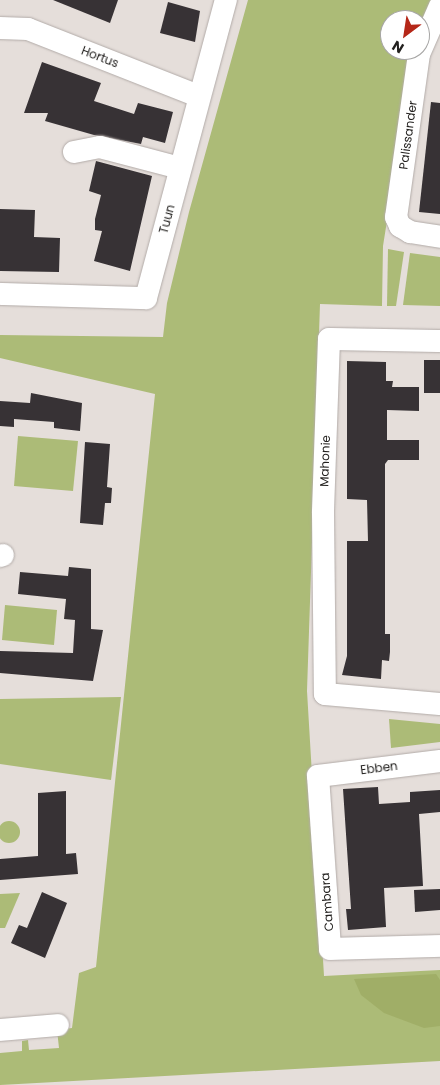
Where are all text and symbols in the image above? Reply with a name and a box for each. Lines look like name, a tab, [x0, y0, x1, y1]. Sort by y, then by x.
north arrow	[380, 10, 430, 60]
text: N	[388, 36, 407, 58]
street label: Hortus	[79, 43, 121, 71]
street label: Palissander	[396, 100, 420, 170]
street label: Tuun	[156, 203, 178, 235]
street label: Mahonie	[317, 435, 333, 487]
street label: Ebben	[360, 759, 398, 777]
street label: Cambara	[318, 872, 336, 932]

